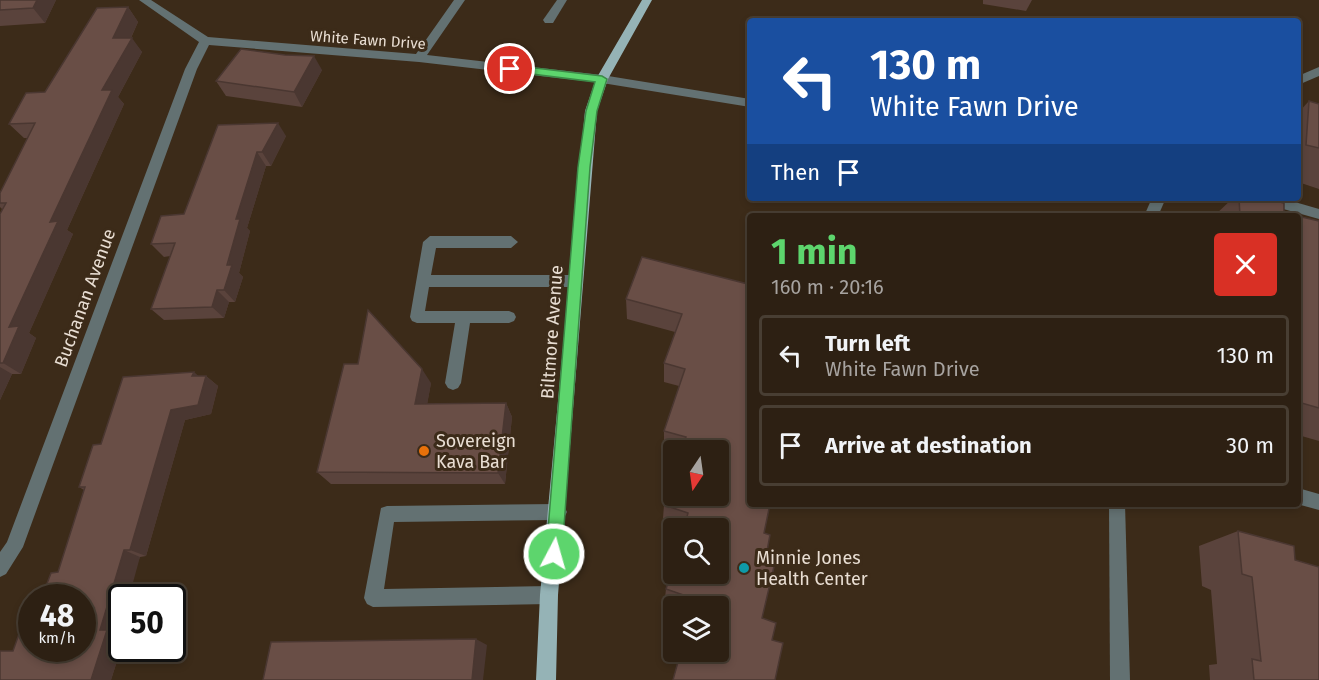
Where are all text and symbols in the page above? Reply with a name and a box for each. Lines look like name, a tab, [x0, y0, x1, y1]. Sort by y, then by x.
street label: White Fawn Drive	[310, 27, 426, 53]
text: 130 m	[870, 40, 981, 90]
icon: left	[771, 42, 849, 120]
pin	[484, 43, 535, 94]
icon: arrive	[493, 52, 526, 85]
text: White Fawn Drive	[870, 91, 1079, 123]
icon: arrive	[832, 156, 865, 189]
text: Then	[771, 159, 820, 186]
street label: Buchanan Avenue	[50, 226, 120, 370]
text: 1 min	[771, 230, 858, 274]
button: close	[1214, 233, 1277, 296]
street label: Biltmore Avenue	[536, 264, 568, 400]
text: 160 m · 20:16	[771, 275, 884, 299]
text: Turn left	[825, 330, 910, 357]
icon: left	[774, 339, 807, 372]
text: 130 m	[1217, 342, 1274, 369]
text: White Fawn Drive	[825, 357, 980, 381]
icon: arrive	[774, 429, 807, 462]
place label: Sovereign Kava Bar	[436, 430, 516, 473]
text: Arrive at destination	[825, 432, 1032, 459]
text: 30 m	[1226, 432, 1274, 459]
north arrow	[663, 440, 729, 506]
map controls	[663, 440, 729, 662]
marker: Sovereign Kava Bar	[417, 444, 431, 458]
button: search	[663, 518, 729, 584]
position arrow	[522, 522, 586, 586]
place label: Minnie Jones Health Center	[756, 547, 868, 590]
marker: Minnie Jones Health Center	[737, 561, 751, 575]
speed limit sign: 50	[108, 584, 186, 662]
button: layers	[663, 596, 729, 662]
text: 48	[40, 598, 74, 634]
text: km/h	[38, 629, 76, 647]

